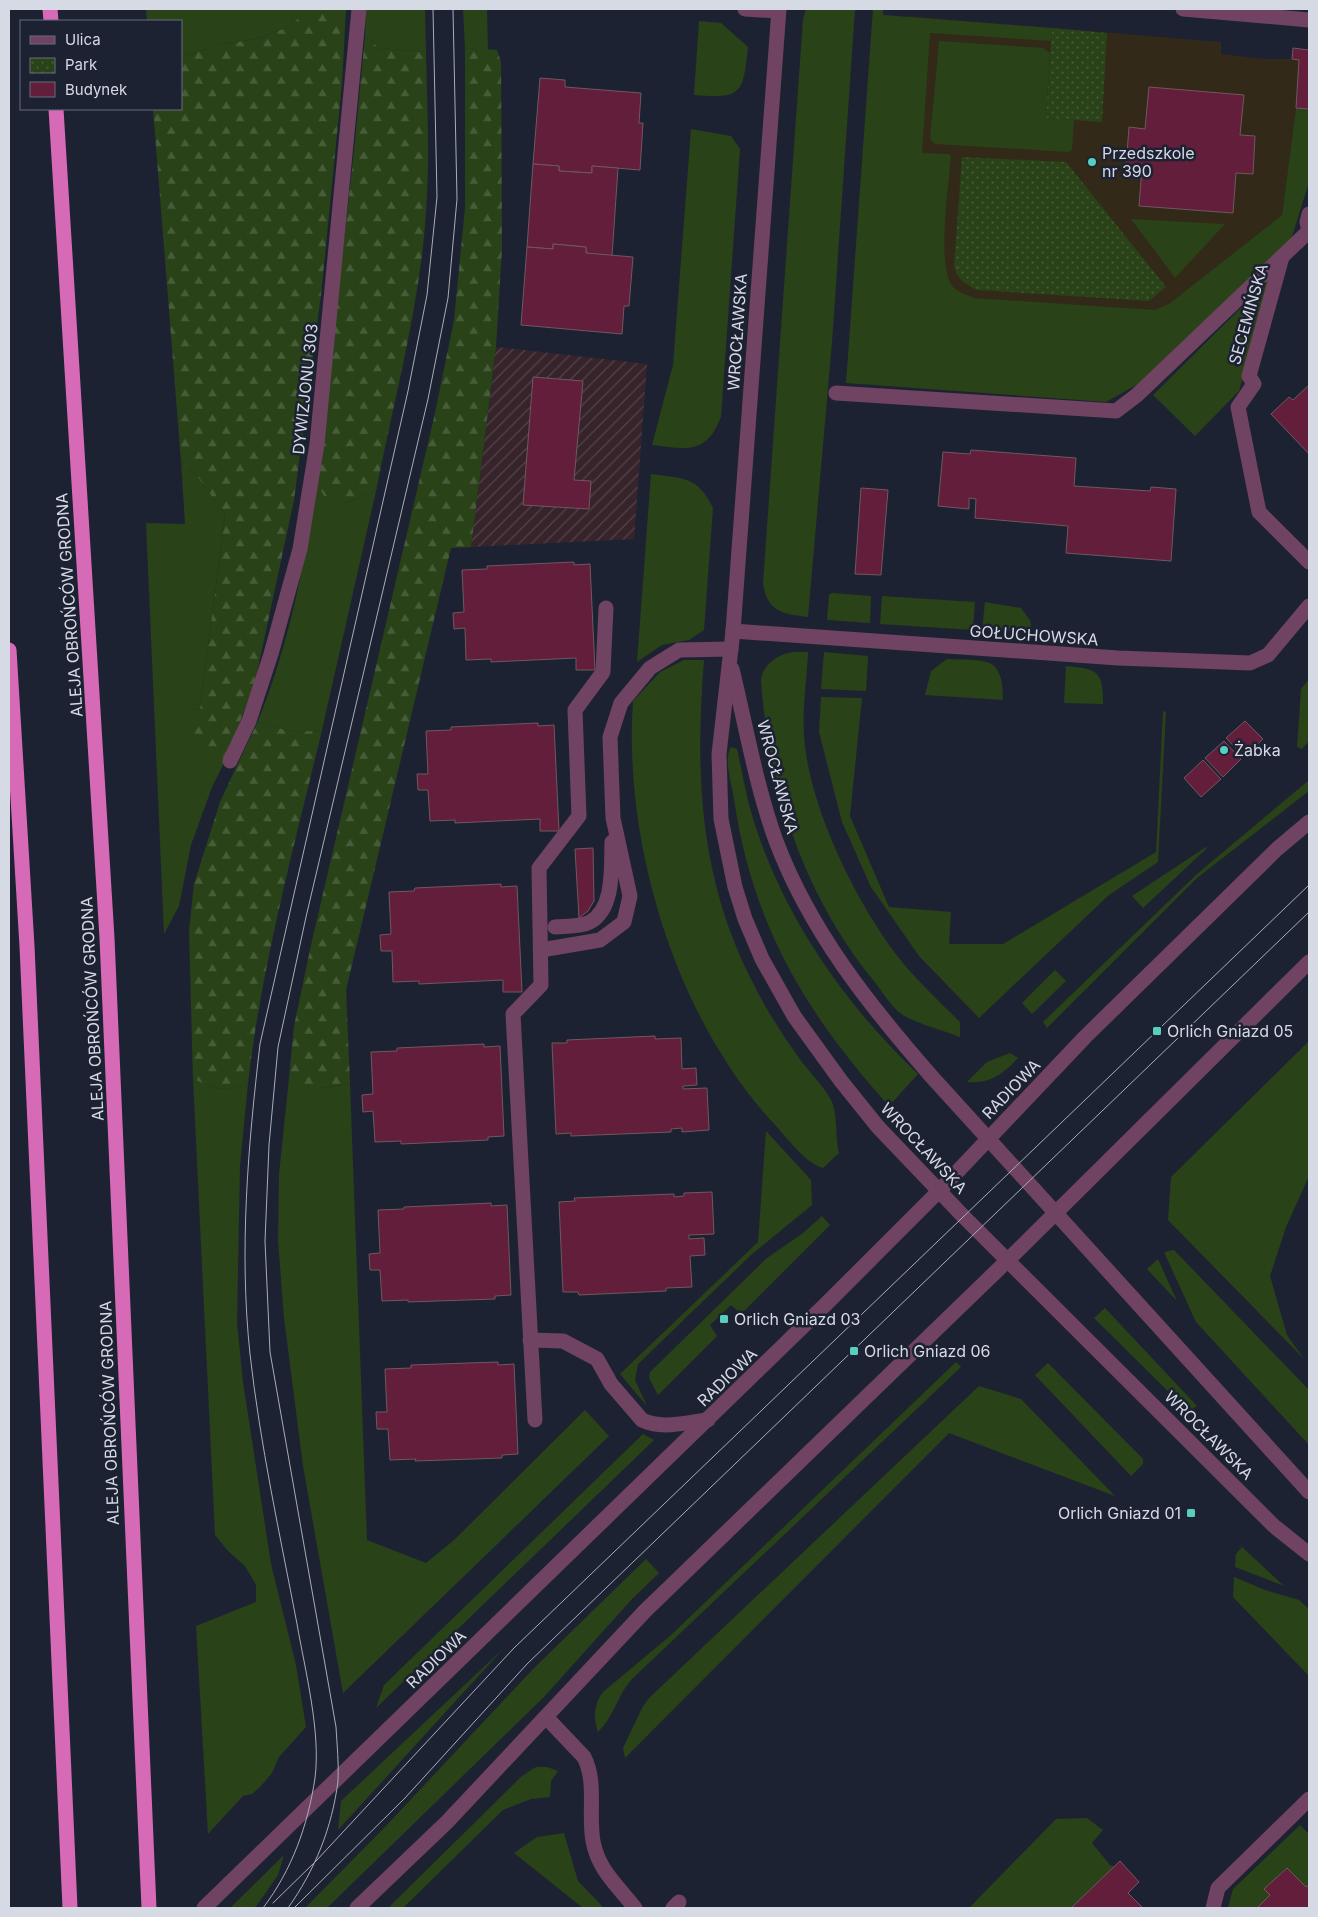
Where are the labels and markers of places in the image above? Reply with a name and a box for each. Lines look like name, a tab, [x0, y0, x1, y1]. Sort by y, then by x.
place label: Przedszkole nr 390	[1102, 143, 1194, 181]
marker: Przedszkole nr 390	[1086, 156, 1098, 168]
place label: Żabka	[1234, 740, 1281, 760]
marker: Żabka	[1218, 744, 1230, 756]
place label: Orlich Gniazd 05	[1167, 1021, 1293, 1041]
marker: Orlich Gniazd 05	[1151, 1025, 1163, 1037]
place label: Orlich Gniazd 03	[734, 1309, 860, 1329]
marker: Orlich Gniazd 03	[718, 1313, 730, 1325]
place label: Orlich Gniazd 06	[864, 1341, 991, 1361]
marker: Orlich Gniazd 06	[848, 1345, 860, 1357]
place label: Orlich Gniazd 01	[1058, 1503, 1181, 1523]
marker: Orlich Gniazd 01	[1185, 1507, 1197, 1519]

